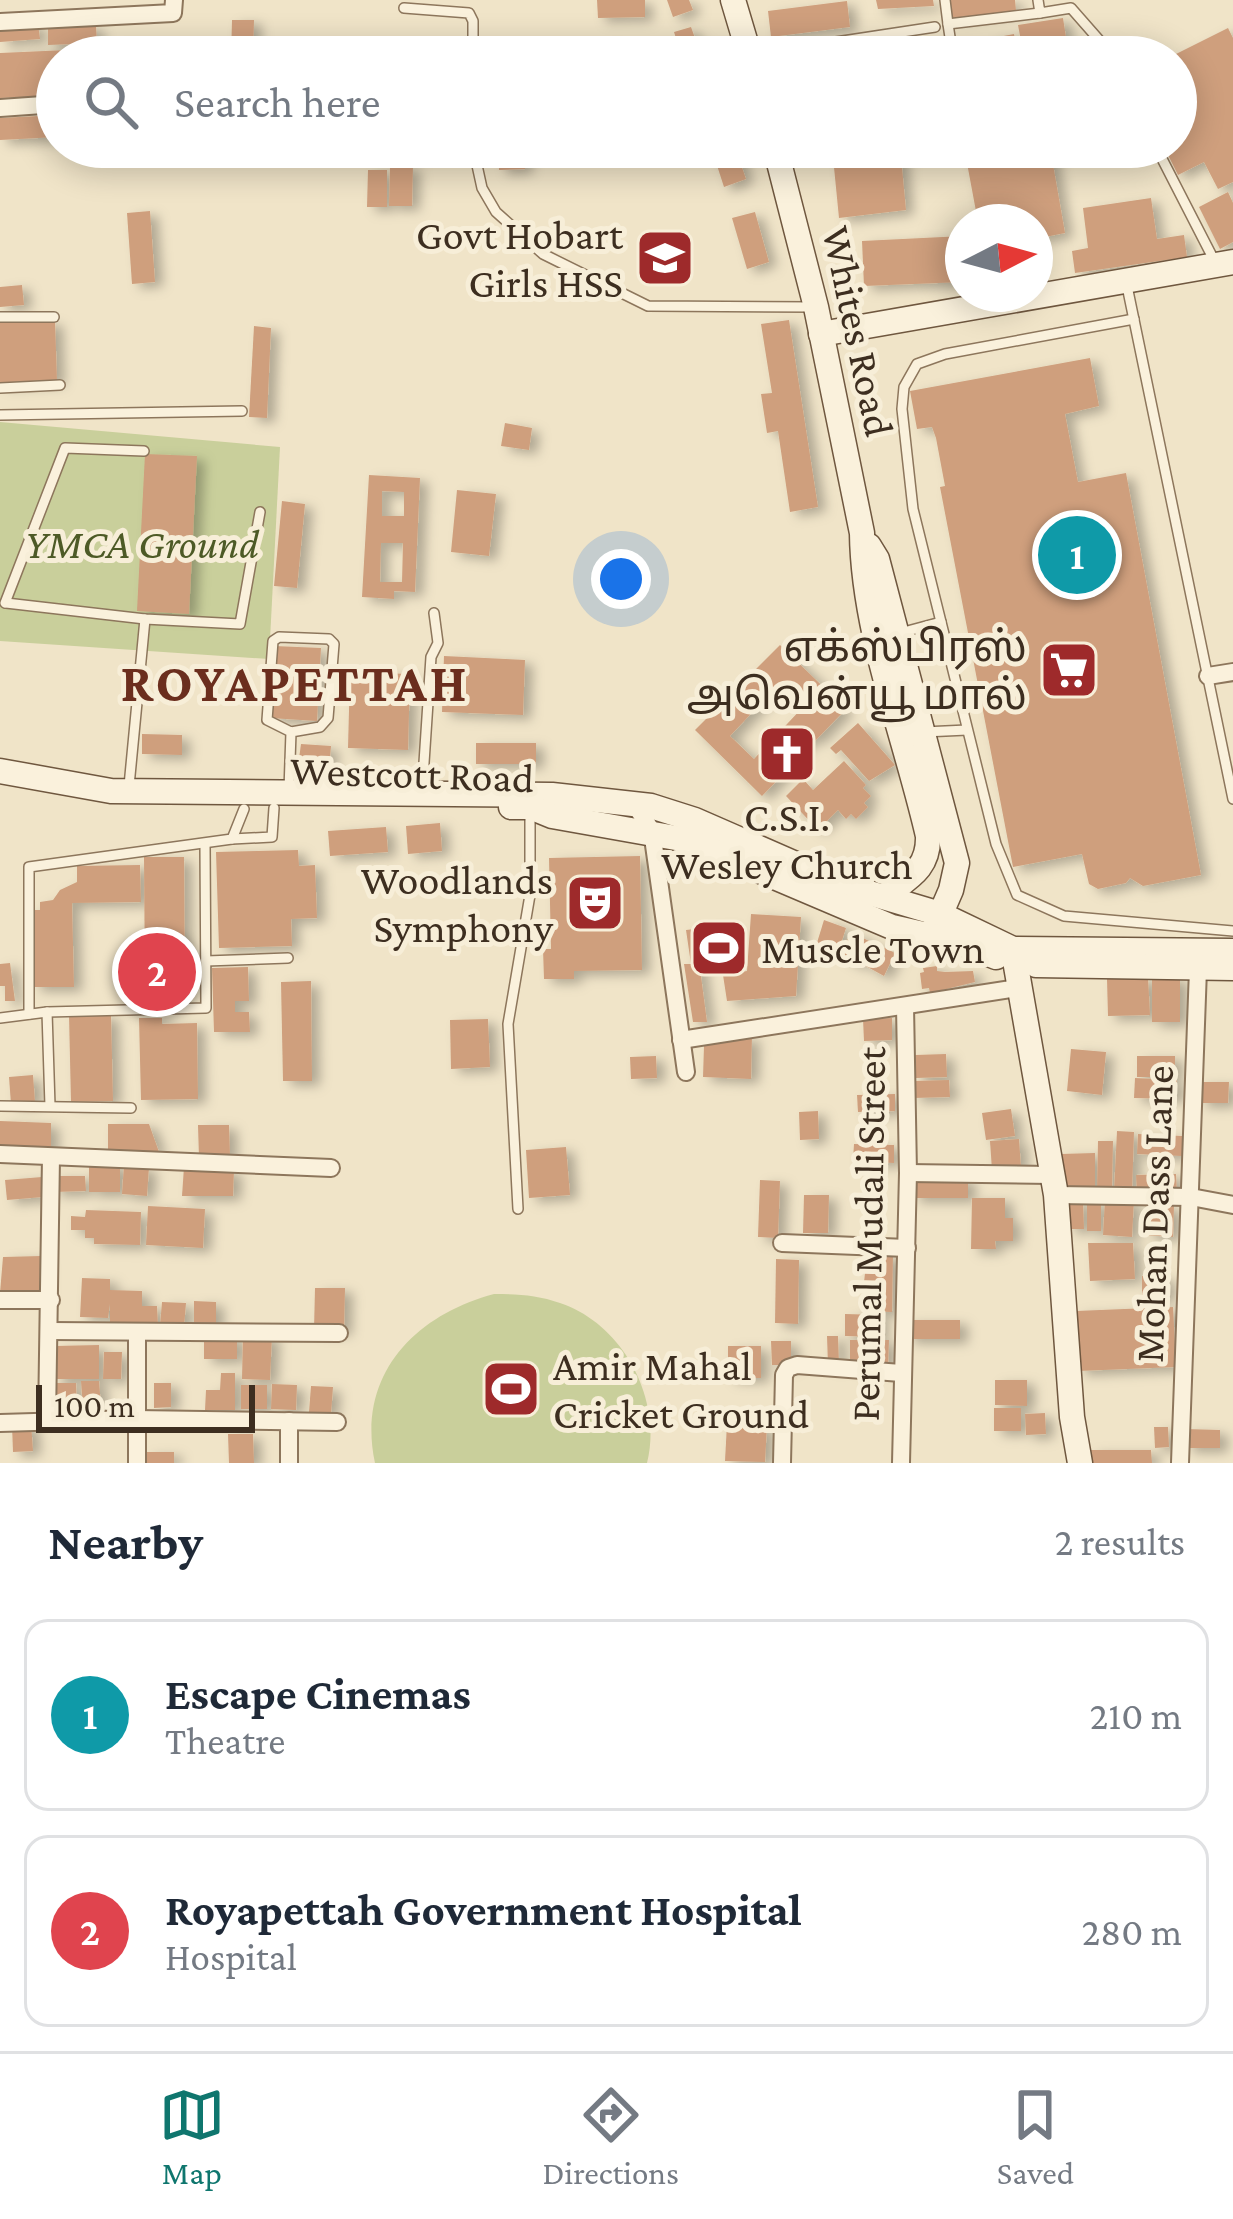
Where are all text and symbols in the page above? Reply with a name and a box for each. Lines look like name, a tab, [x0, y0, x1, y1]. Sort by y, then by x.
search box	[36, 36, 1197, 168]
icon: search	[78, 69, 144, 135]
text: Search here	[174, 77, 381, 127]
north arrow	[945, 204, 1053, 312]
place label: Govt Hobart Girls HSS	[416, 211, 624, 306]
street label: Whites Road	[813, 222, 904, 441]
school or university icon: Govt Hobart Girls HSS	[634, 227, 696, 289]
pin: 1	[1038, 510, 1116, 600]
park label: YMCA Ground	[25, 520, 260, 567]
your location	[591, 549, 651, 609]
place label: எக்ஸ்பிரஸ் அவென்யூ மால்	[687, 623, 1027, 723]
supermarket icon: எக்ஸ்பிரஸ் அவென்யூ மால்	[1038, 639, 1100, 701]
district label: ROYAPETTAH	[120, 653, 470, 713]
church icon: C.S.I. Wesley Church	[756, 723, 818, 785]
street label: Westcott Road	[289, 746, 535, 801]
place label: C.S.I. Wesley Church	[661, 793, 913, 888]
place label: Woodlands Symphony	[361, 856, 554, 951]
theatre icon: Woodlands Symphony	[564, 872, 626, 934]
sports icon: Muscle Town	[688, 917, 750, 979]
place label: Muscle Town	[761, 925, 985, 972]
pin: 2	[118, 927, 196, 1017]
street label: Perumal Mudali Street	[841, 1045, 894, 1422]
street label: Mohan Dass Lane	[1125, 1064, 1182, 1364]
place label: Amir Mahal Cricket Ground	[553, 1342, 809, 1437]
sports icon: Amir Mahal Cricket Ground	[480, 1358, 542, 1420]
scale bar	[36, 1379, 255, 1432]
text: 100 m	[54, 1387, 135, 1424]
text: Nearby	[48, 1513, 203, 1570]
text: 2 results	[1055, 1520, 1185, 1563]
text: Escape Cinemas	[165, 1669, 471, 1719]
text: 1	[83, 1694, 97, 1737]
text: 210 m	[1090, 1694, 1182, 1737]
text: Theatre	[165, 1719, 285, 1762]
text: Royapettah Government Hospital	[165, 1885, 802, 1935]
text: 2	[80, 1910, 100, 1953]
text: 280 m	[1082, 1910, 1182, 1953]
text: Hospital	[165, 1935, 297, 1978]
tab: Map	[159, 2082, 225, 2191]
tab: Directions	[543, 2082, 679, 2191]
tab: Saved	[997, 2082, 1074, 2191]

